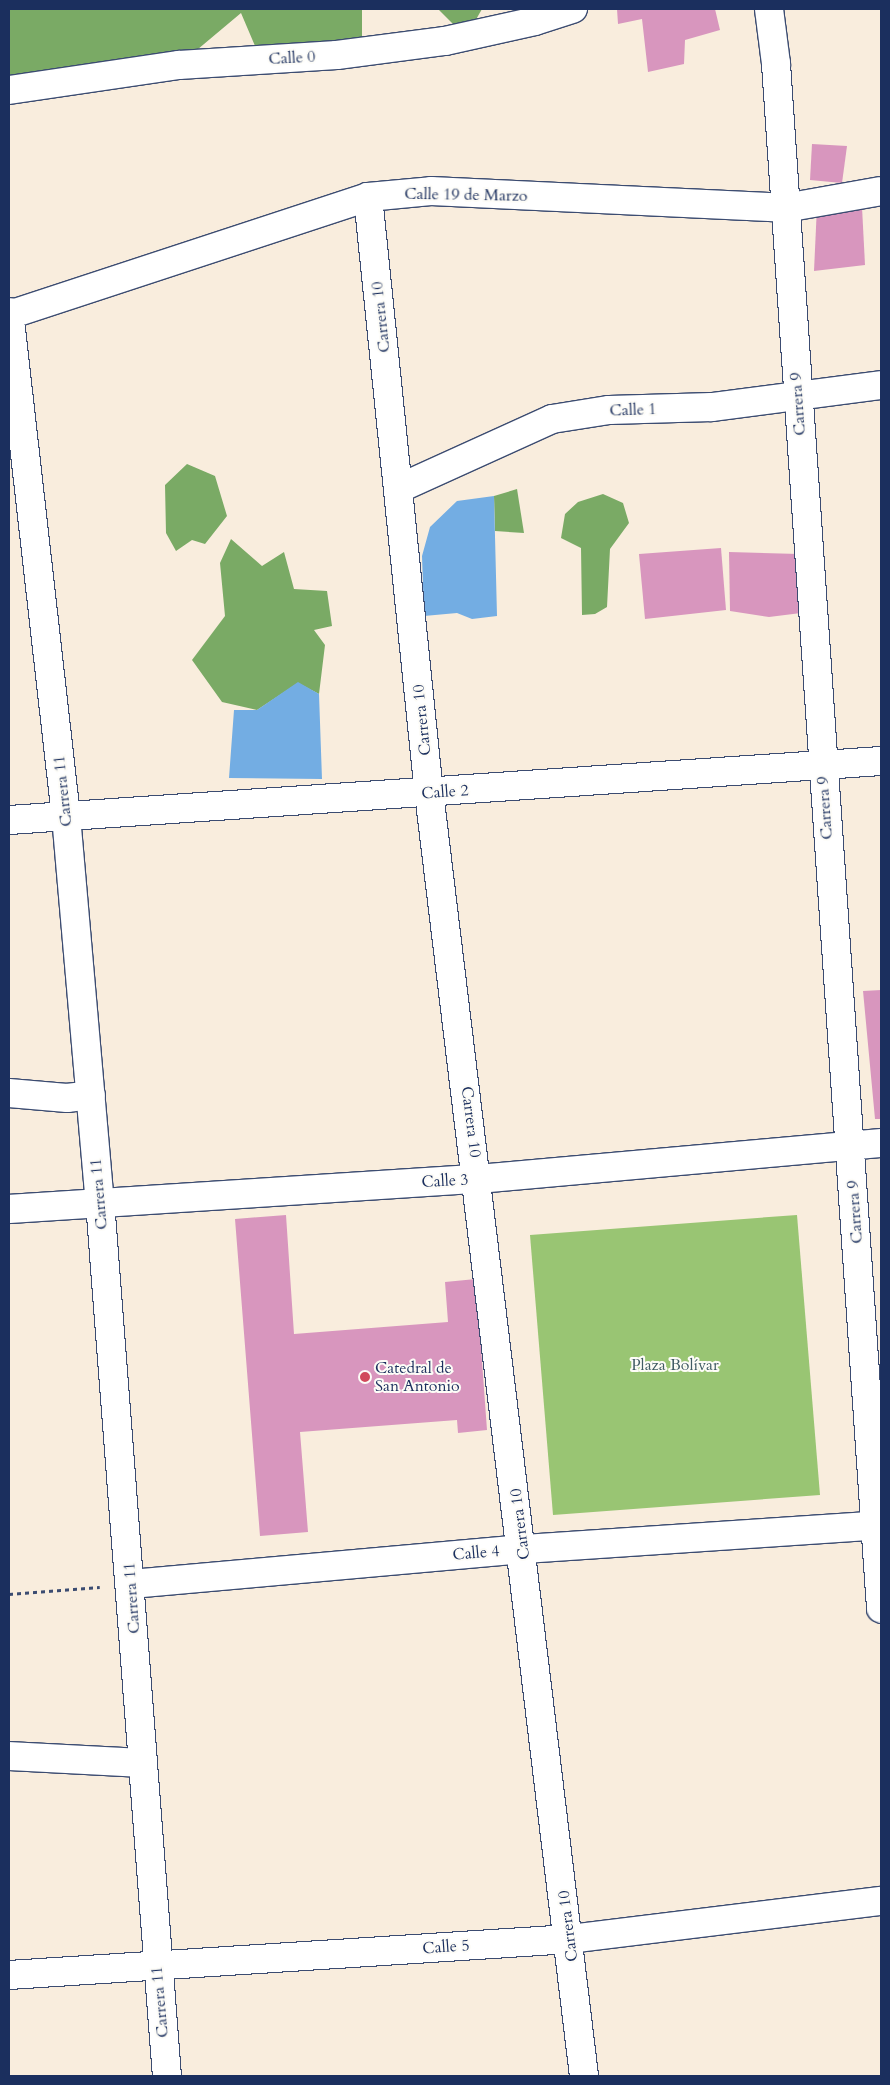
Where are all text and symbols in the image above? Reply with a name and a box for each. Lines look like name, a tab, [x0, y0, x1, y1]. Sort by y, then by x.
street label: Calle 0	[268, 47, 316, 69]
street label: Calle 19 de Marzo	[404, 184, 528, 206]
street label: Carrera 10	[368, 280, 394, 354]
street label: Carrera 9	[786, 372, 810, 436]
street label: Calle 1	[609, 400, 657, 420]
street label: Carrera 10	[409, 683, 435, 757]
street label: Carrera 11	[50, 754, 76, 828]
street label: Carrera 9	[813, 776, 837, 840]
street label: Calle 2	[421, 781, 469, 803]
street label: Carrera 10	[457, 1085, 485, 1159]
street label: Carrera 11	[86, 1158, 112, 1230]
street label: Calle 3	[421, 1170, 469, 1192]
street label: Carrera 9	[843, 1180, 867, 1244]
park label: Plaza Bolívar	[631, 1355, 719, 1375]
place label: Catedral de San Antonio	[375, 1358, 460, 1396]
marker: Catedral de San Antonio	[359, 1371, 371, 1383]
street label: Carrera 10	[506, 1487, 534, 1561]
street label: Calle 4	[452, 1541, 500, 1565]
street label: Carrera 11	[120, 1562, 144, 1634]
street label: Carrera 10	[554, 1889, 582, 1963]
street label: Calle 5	[422, 1936, 470, 1958]
street label: Carrera 11	[147, 1966, 173, 2038]

